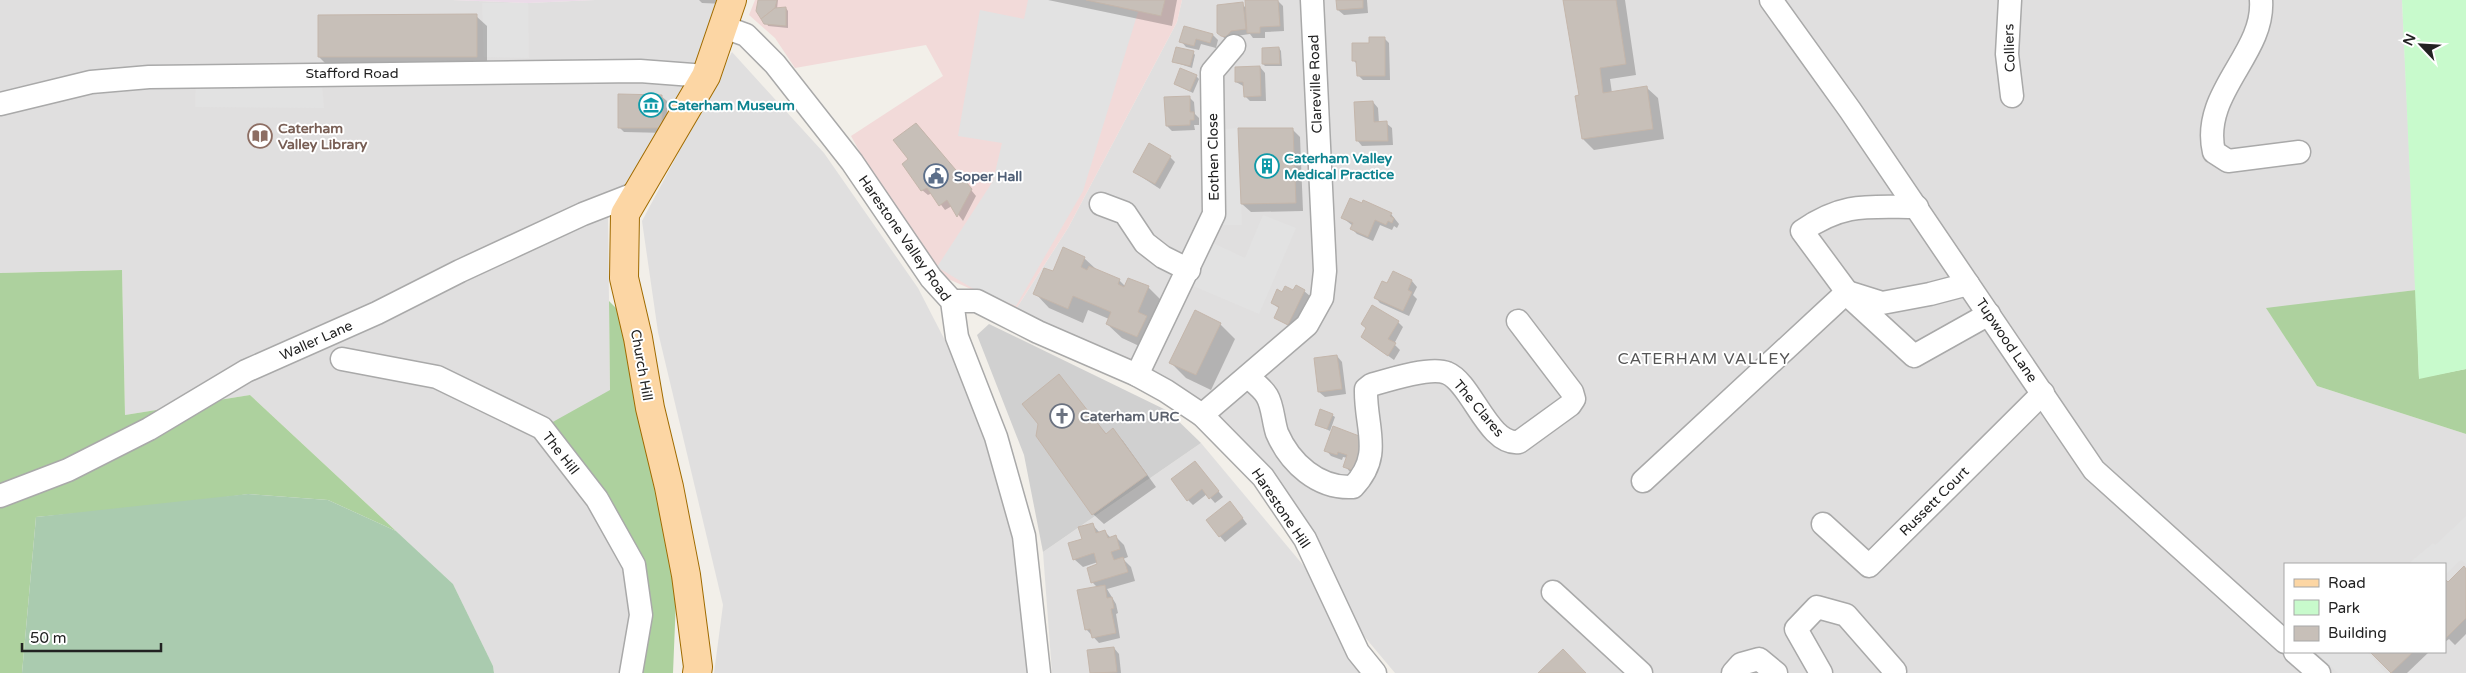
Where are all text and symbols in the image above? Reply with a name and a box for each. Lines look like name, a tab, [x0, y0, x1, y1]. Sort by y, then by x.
north arrow	[2396, 20, 2446, 70]
street label: Colliers	[2000, 23, 2019, 73]
text: N	[2400, 31, 2420, 48]
street label: Clareville Road	[1305, 34, 1326, 134]
street label: Stafford Road	[305, 65, 399, 82]
museum icon: Caterham Museum	[638, 92, 664, 118]
place label: Caterham Museum	[668, 97, 795, 114]
street label: Eothen Close	[1204, 113, 1223, 201]
place label: Caterham Valley Library	[278, 120, 368, 153]
library icon: Caterham Valley Library	[247, 123, 273, 149]
place label: Caterham Valley Medical Practice	[1284, 150, 1394, 183]
building icon: Caterham Valley Medical Practice	[1254, 153, 1280, 179]
public building icon: Soper Hall	[923, 163, 949, 189]
place label: Soper Hall	[954, 168, 1022, 185]
street label: Harestone Valley Road	[855, 172, 955, 305]
street label: Tupwood Lane	[1972, 295, 2041, 386]
street label: Waller Lane	[277, 317, 355, 364]
street label: Church Hill	[627, 328, 656, 402]
district label: CATERHAM VALLEY	[1617, 349, 1791, 369]
street label: The Clares	[1450, 376, 1508, 441]
church icon: Caterham URC	[1049, 403, 1075, 429]
place label: Caterham URC	[1080, 408, 1179, 425]
street label: The Hill	[539, 429, 583, 478]
street label: Russett Court	[1896, 463, 1973, 540]
street label: Harestone Hill	[1248, 465, 1314, 552]
legend	[2284, 563, 2446, 653]
text: Road	[2328, 574, 2366, 592]
text: Park	[2328, 599, 2360, 617]
scale bar	[22, 620, 161, 652]
text: Building	[2328, 624, 2387, 642]
text: 50 m	[30, 629, 67, 647]

